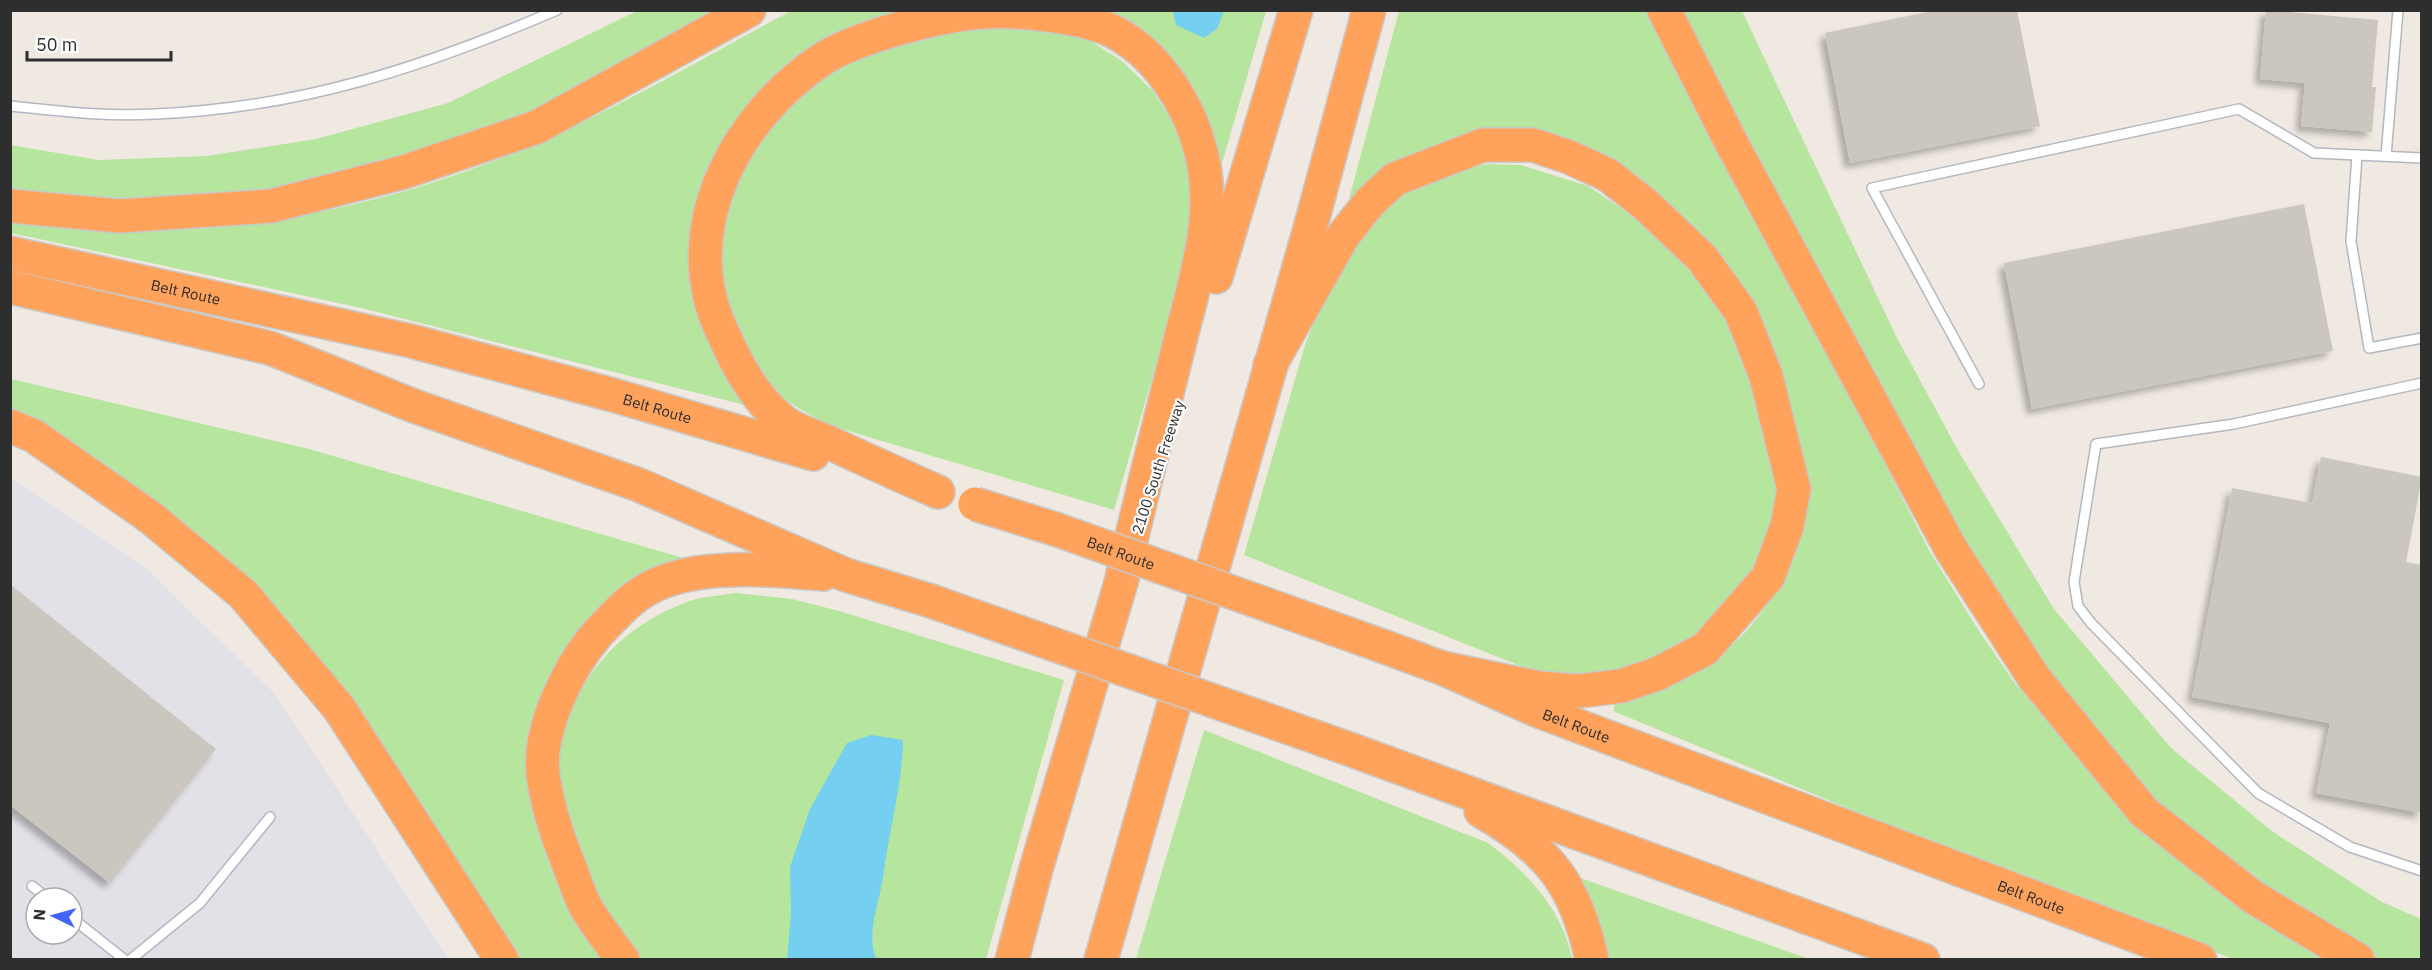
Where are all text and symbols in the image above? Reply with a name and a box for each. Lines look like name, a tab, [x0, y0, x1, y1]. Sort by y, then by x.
scale bar	[27, 24, 171, 62]
text: 50 m	[36, 33, 78, 56]
street label: Belt Route	[149, 275, 222, 308]
street label: Belt Route	[621, 389, 694, 427]
street label: 2100 South Freeway	[1127, 397, 1189, 536]
street label: Belt Route	[1085, 532, 1158, 573]
street label: Belt Route	[1540, 704, 1613, 747]
street label: Belt Route	[1995, 875, 2068, 918]
north arrow	[24, 886, 84, 946]
text: N	[29, 908, 50, 921]

